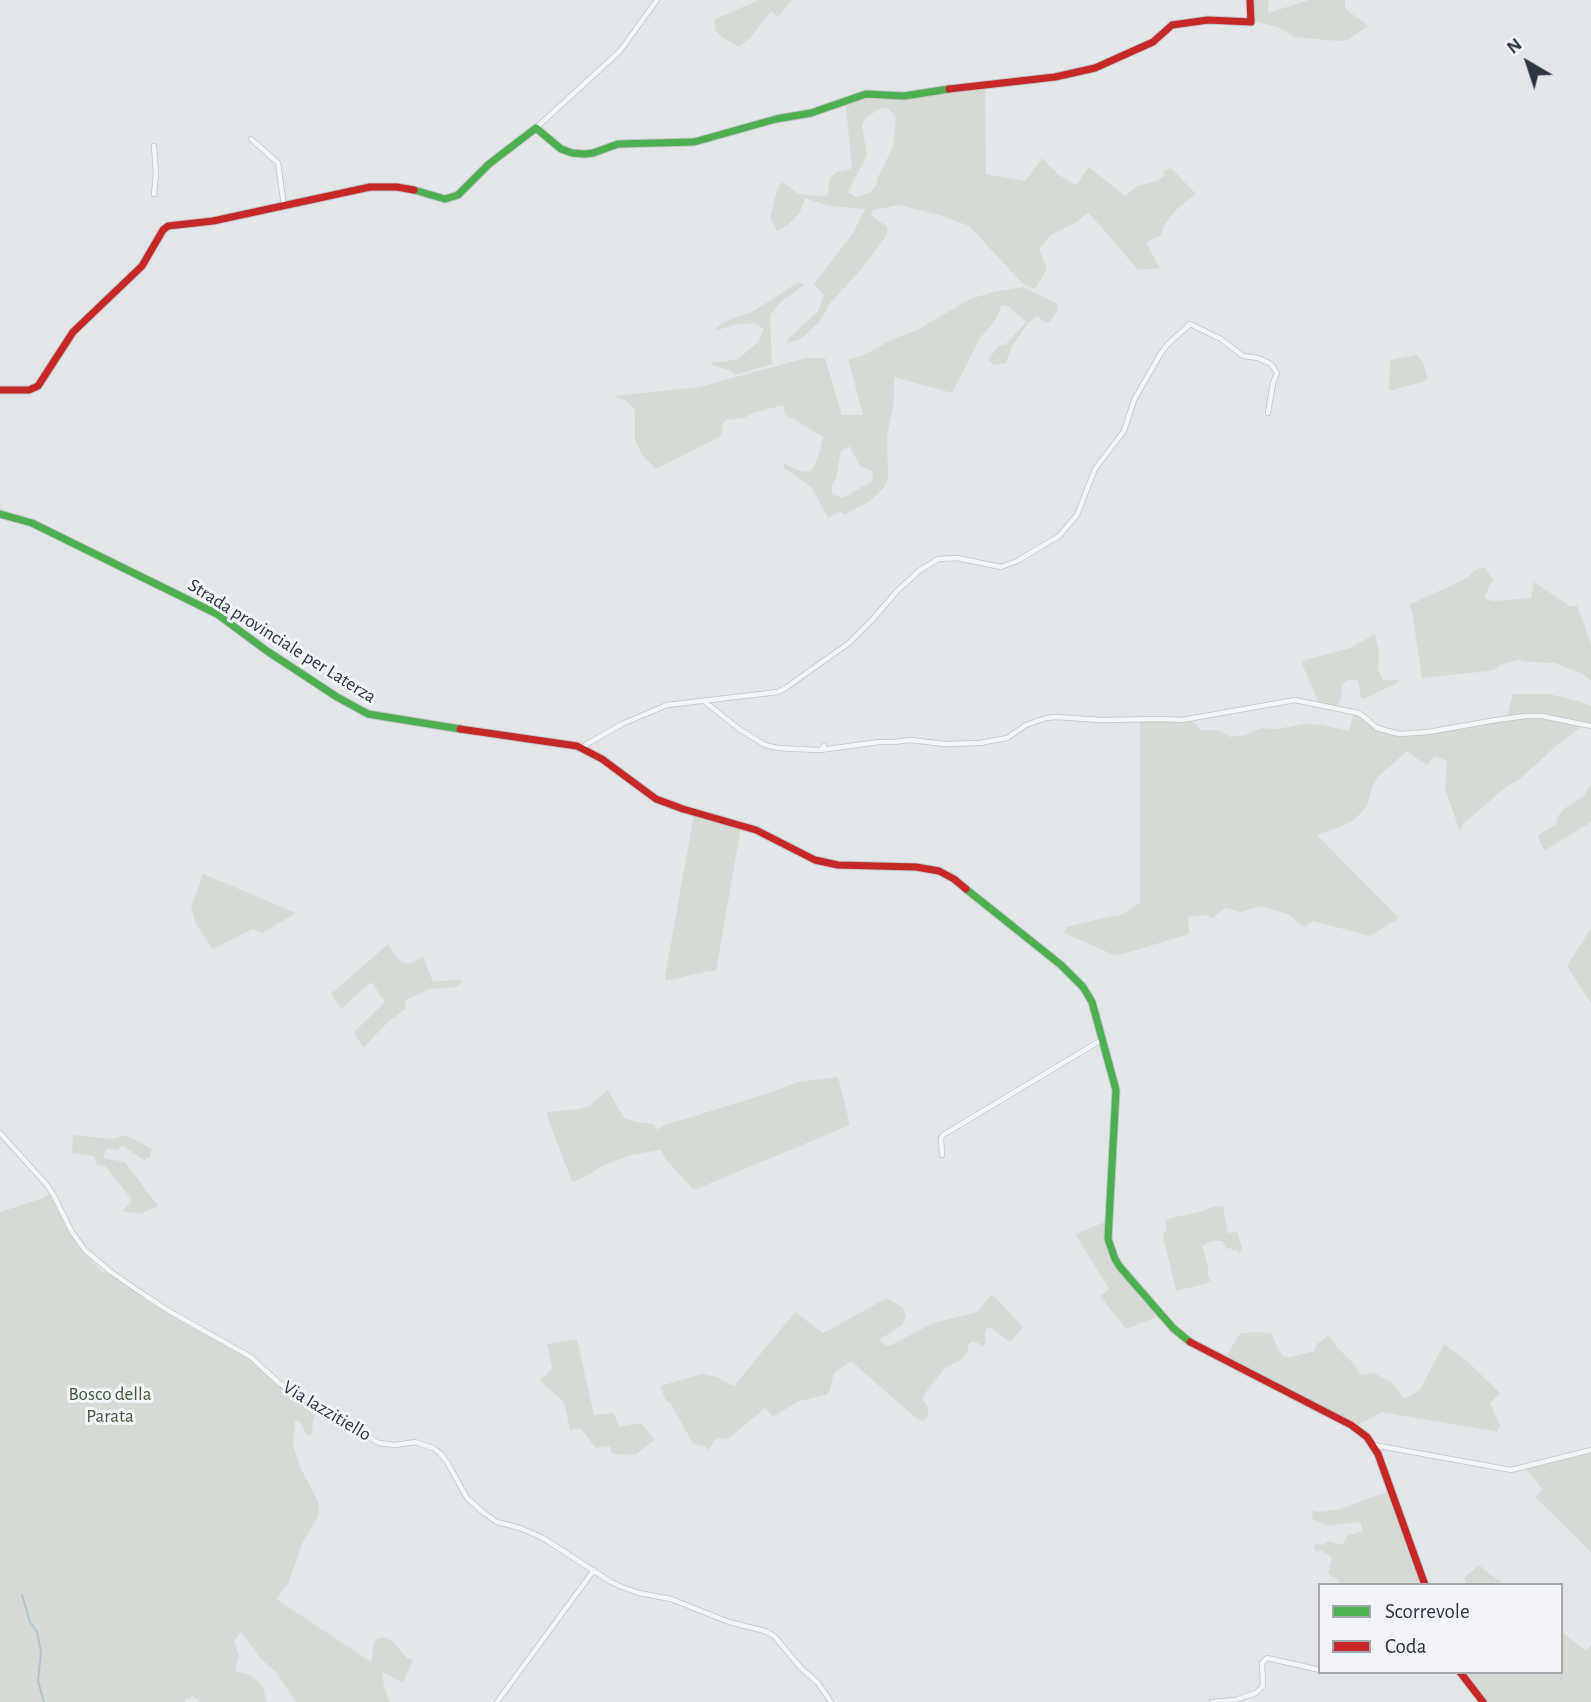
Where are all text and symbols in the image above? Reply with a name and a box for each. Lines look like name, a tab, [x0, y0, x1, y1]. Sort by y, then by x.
north arrow	[1493, 28, 1563, 98]
text: N	[1503, 35, 1526, 58]
street label: Strada provinciale per Laterza	[184, 574, 380, 708]
street label: Via Iazzitiello	[279, 1376, 375, 1446]
park label: Bosco della Parata	[69, 1383, 151, 1427]
legend	[1318, 1583, 1563, 1674]
text: Scorrevole	[1385, 1601, 1470, 1622]
text: Coda	[1385, 1636, 1426, 1657]

